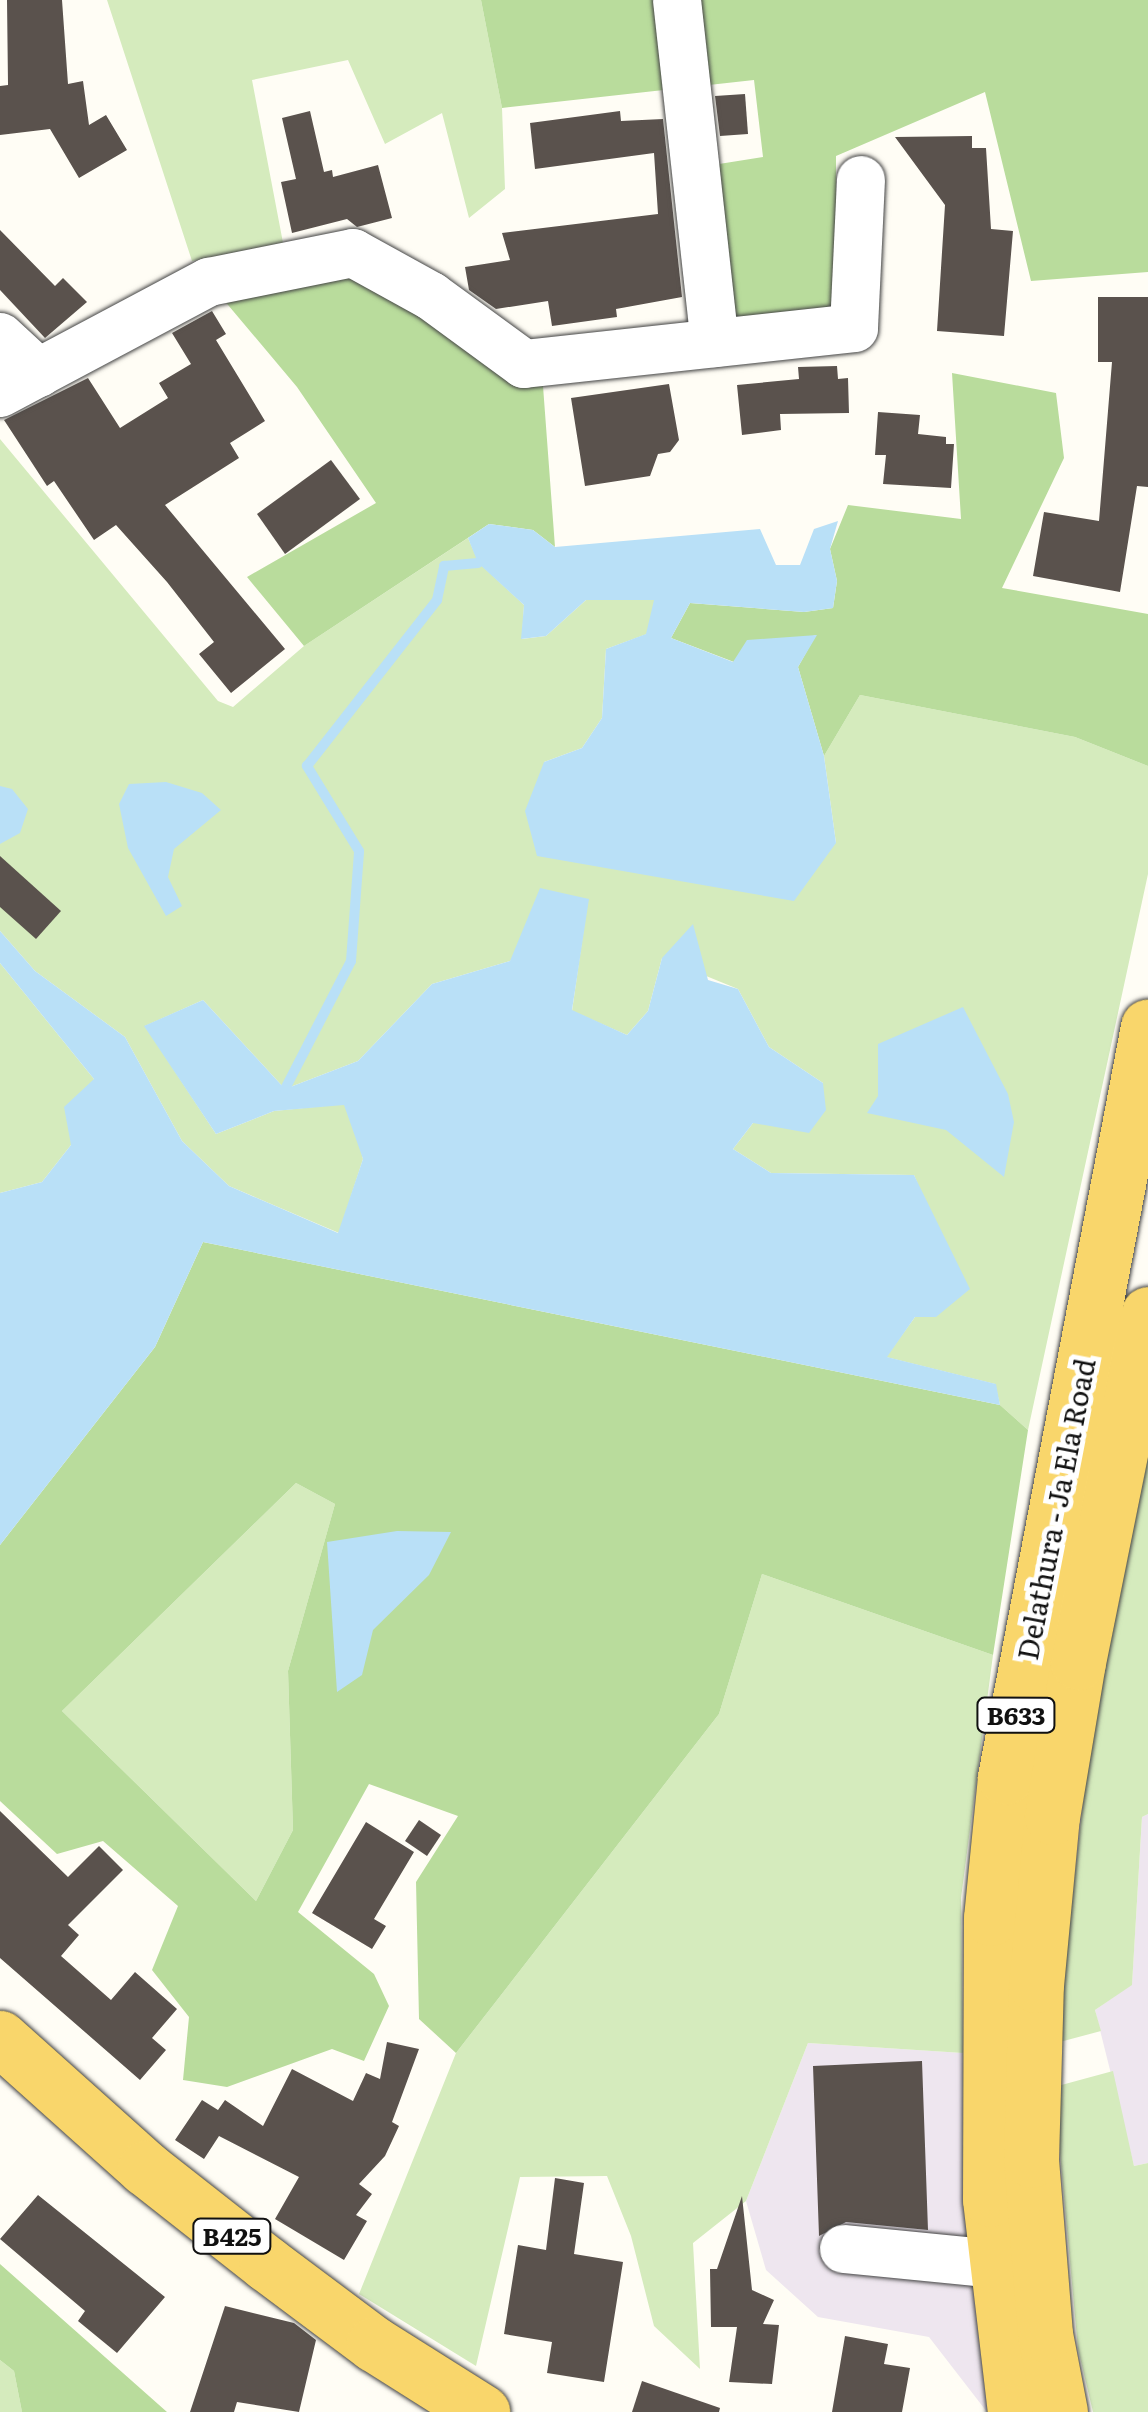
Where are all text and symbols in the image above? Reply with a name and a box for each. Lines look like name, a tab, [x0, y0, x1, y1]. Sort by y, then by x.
street label: Delathura - Ja Ela Road	[1009, 1355, 1101, 1663]
road number: B633	[976, 1695, 1056, 1735]
road number: B425	[192, 2216, 272, 2256]

